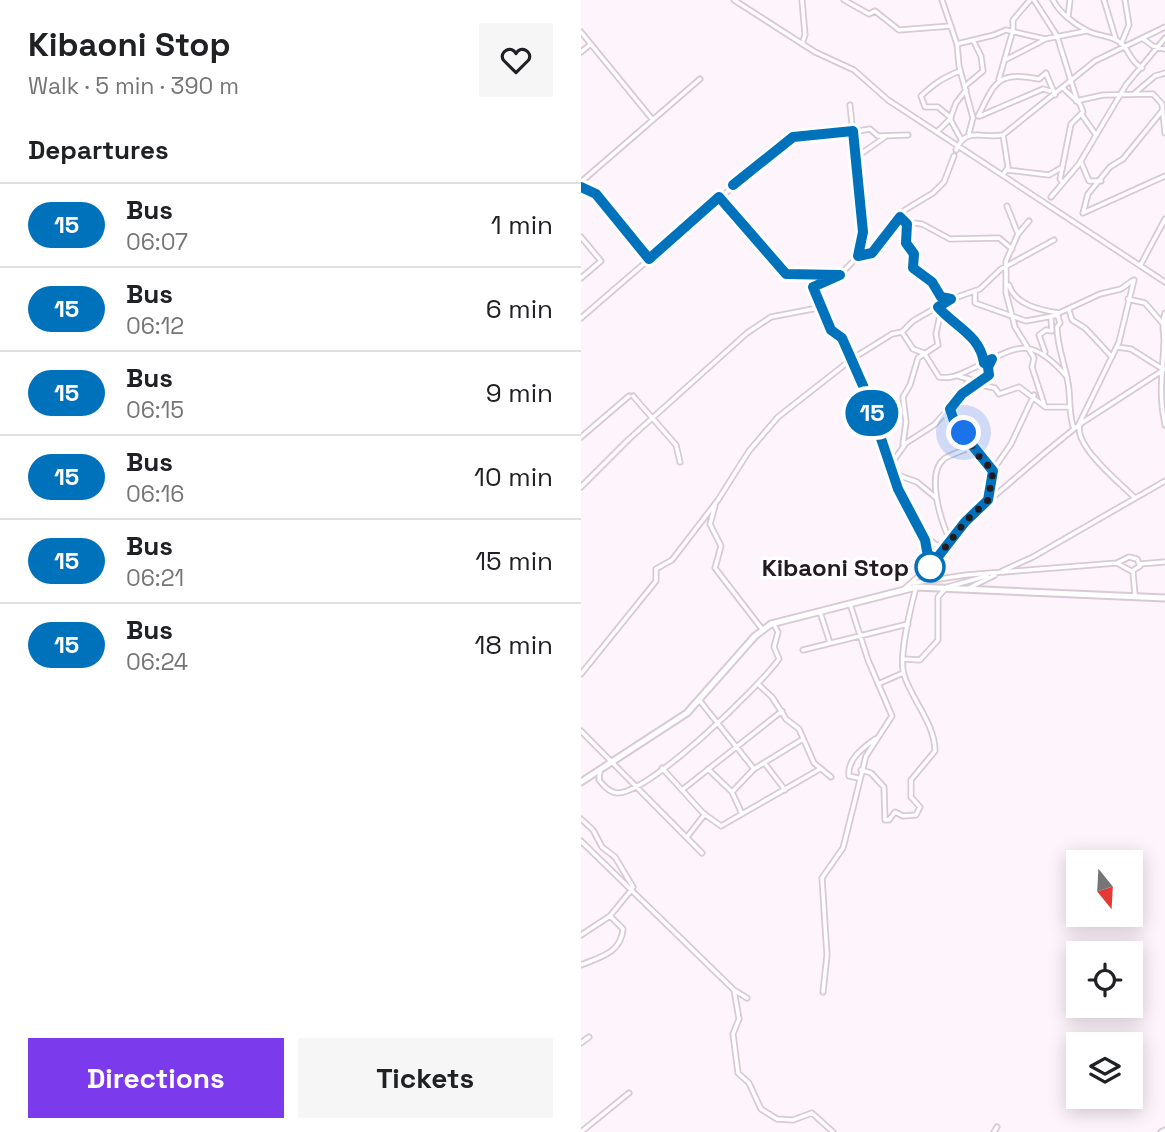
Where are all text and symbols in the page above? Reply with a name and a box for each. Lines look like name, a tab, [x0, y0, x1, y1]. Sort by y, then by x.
button: heart	[479, 23, 553, 97]
text: Kibaoni Stop	[28, 24, 231, 66]
text: Walk · 5 min · 390 m	[28, 71, 239, 101]
text: Departures	[28, 133, 169, 167]
text: Bus	[126, 193, 173, 227]
text: 1 min	[491, 208, 553, 242]
text: 15	[54, 209, 79, 240]
text: 06:07	[126, 227, 188, 257]
text: Bus	[126, 277, 173, 311]
text: 6 min	[486, 292, 553, 326]
text: 15	[54, 293, 79, 324]
text: 06:12	[126, 311, 184, 341]
text: Bus	[126, 361, 173, 395]
text: 9 min	[486, 376, 553, 410]
text: 15	[54, 377, 79, 408]
line badge: 15	[841, 390, 903, 436]
text: 06:15	[126, 395, 184, 425]
text: 15	[859, 397, 885, 428]
your location	[946, 415, 981, 450]
text: Bus	[126, 445, 173, 479]
text: 10 min	[474, 460, 553, 494]
text: 15	[54, 461, 79, 492]
text: 06:16	[126, 479, 184, 509]
text: Bus	[126, 529, 173, 563]
text: 15 min	[475, 544, 553, 578]
text: 15	[54, 545, 79, 576]
place label: Kibaoni Stop	[762, 552, 909, 583]
marker: Kibaoni Stop	[915, 552, 945, 582]
text: 06:21	[126, 563, 184, 593]
text: Bus	[126, 613, 173, 647]
text: 18 min	[475, 628, 553, 662]
text: 15	[54, 629, 79, 660]
text: 06:24	[126, 647, 188, 677]
north arrow	[1066, 850, 1143, 928]
map controls	[1066, 850, 1143, 1109]
button: locate	[1066, 941, 1143, 1018]
button: layers	[1066, 1032, 1143, 1109]
button: Directions	[28, 1038, 284, 1118]
button: Tickets	[298, 1038, 553, 1118]

